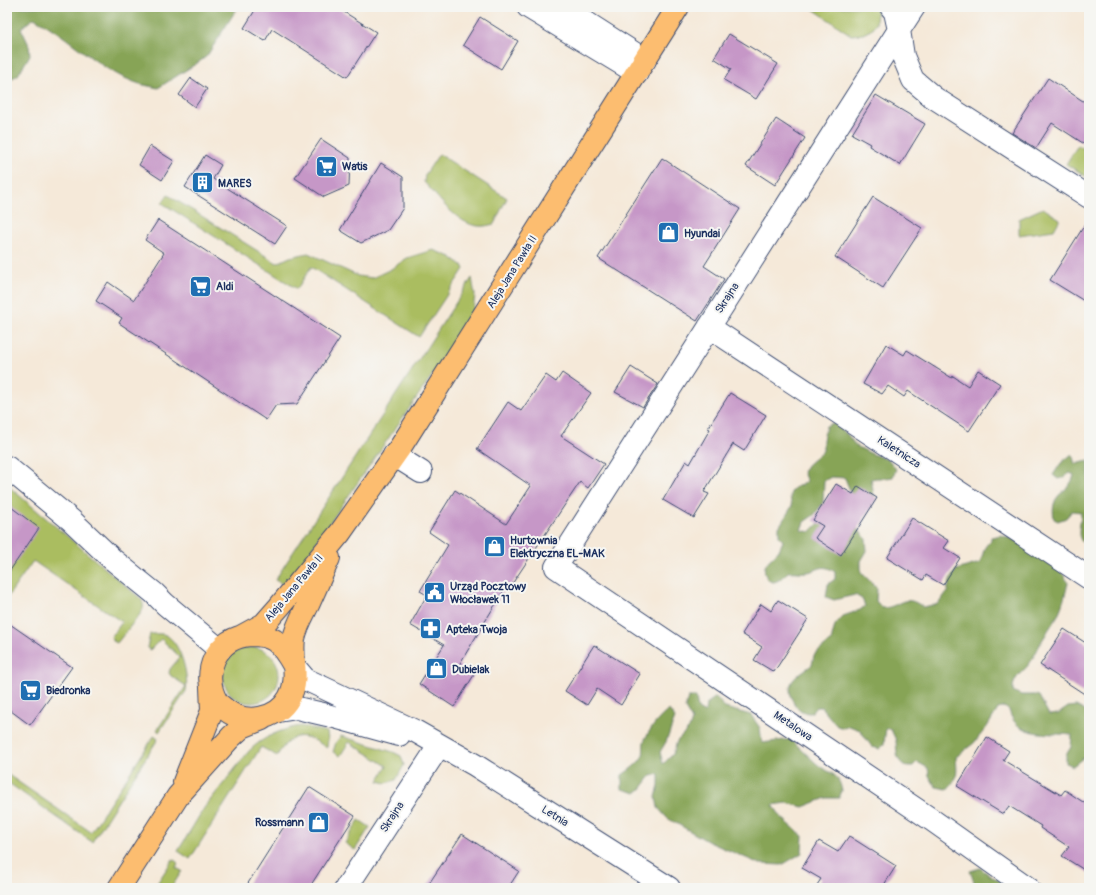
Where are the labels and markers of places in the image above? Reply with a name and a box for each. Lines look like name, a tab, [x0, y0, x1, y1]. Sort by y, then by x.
supermarket icon: Watis	[313, 153, 339, 179]
place label: Watis	[342, 160, 368, 173]
building icon: MARES	[190, 170, 216, 196]
place label: MARES	[218, 177, 252, 190]
shop icon: Hyundai	[656, 220, 682, 246]
place label: Hyundai	[684, 227, 720, 240]
supermarket icon: Aldi	[188, 273, 214, 299]
place label: Aldi	[216, 280, 233, 293]
shop icon: Hurtownia Elektryczna EL-MAK	[481, 533, 507, 559]
place label: Hurtownia Elektryczna EL-MAK	[510, 534, 605, 560]
public building icon: Urząd Pocztowy Włocławek 11	[422, 579, 448, 605]
place label: Urząd Pocztowy Włocławek 11	[450, 580, 526, 606]
pharmacy icon: Apteka Twoja	[417, 616, 443, 642]
place label: Apteka Twoja	[446, 623, 507, 636]
shop icon: Dubielak	[424, 656, 450, 682]
place label: Dubielak	[452, 663, 490, 676]
supermarket icon: Biedronka	[18, 677, 44, 703]
place label: Biedronka	[46, 684, 90, 697]
shop icon: Rossmann	[306, 809, 332, 835]
place label: Rossmann	[255, 816, 304, 829]

